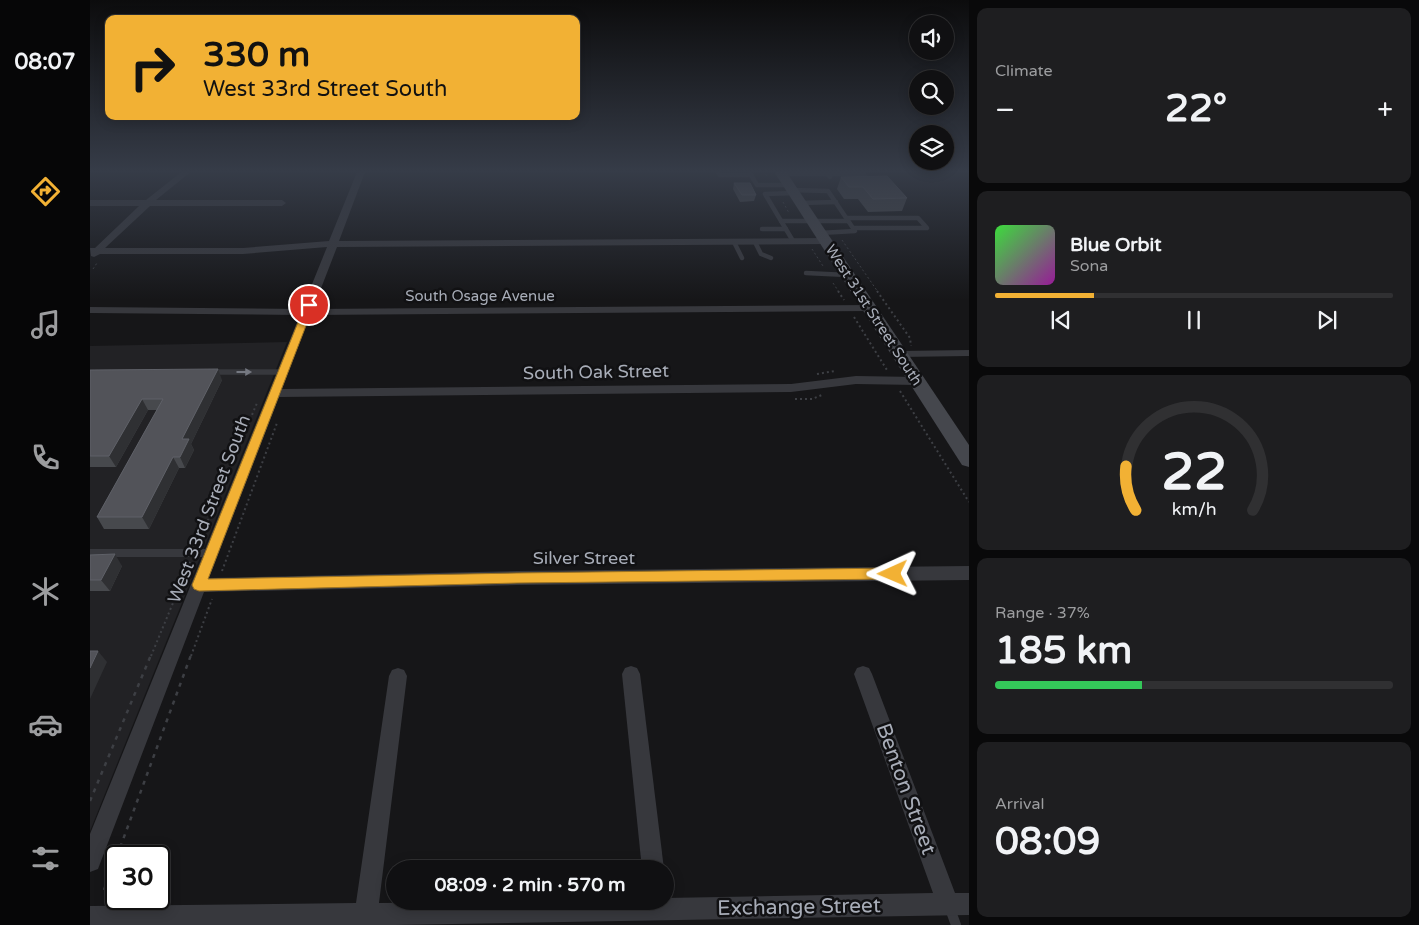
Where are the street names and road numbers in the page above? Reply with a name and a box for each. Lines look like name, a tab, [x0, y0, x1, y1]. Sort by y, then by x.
street label: West 31st Street South	[822, 241, 926, 389]
street label: South Osage Avenue	[405, 287, 555, 305]
street label: South Oak Street	[523, 360, 669, 384]
street label: West 33rd Street South	[163, 412, 255, 606]
street label: Silver Street	[533, 547, 635, 569]
street label: Benton Street	[871, 720, 941, 858]
street label: Exchange Street	[717, 893, 881, 921]

